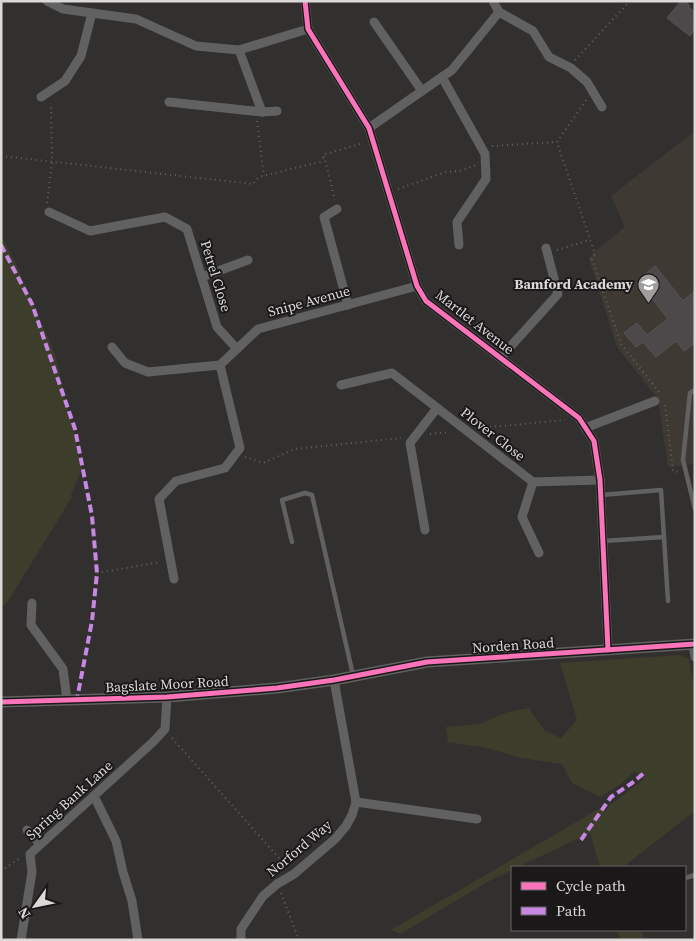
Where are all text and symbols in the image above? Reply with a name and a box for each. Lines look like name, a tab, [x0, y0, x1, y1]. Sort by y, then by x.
street label: Petrel Close	[196, 238, 236, 314]
school or university icon: Bamford Academy	[637, 272, 661, 303]
place label: Bamford Academy	[514, 274, 634, 294]
street label: Snipe Avenue	[266, 280, 352, 322]
street label: Martlet Avenue	[431, 285, 519, 359]
street label: Plover Close	[456, 402, 530, 466]
street label: Norden Road	[471, 632, 555, 658]
street label: Bagslate Moor Road	[105, 671, 229, 697]
street label: Spring Bank Lane	[21, 756, 117, 844]
street label: Norford Way	[262, 814, 336, 881]
legend	[511, 866, 686, 931]
text: Cycle path	[556, 875, 626, 896]
north arrow	[10, 881, 60, 931]
text: Path	[556, 900, 586, 921]
text: N	[13, 903, 35, 923]

